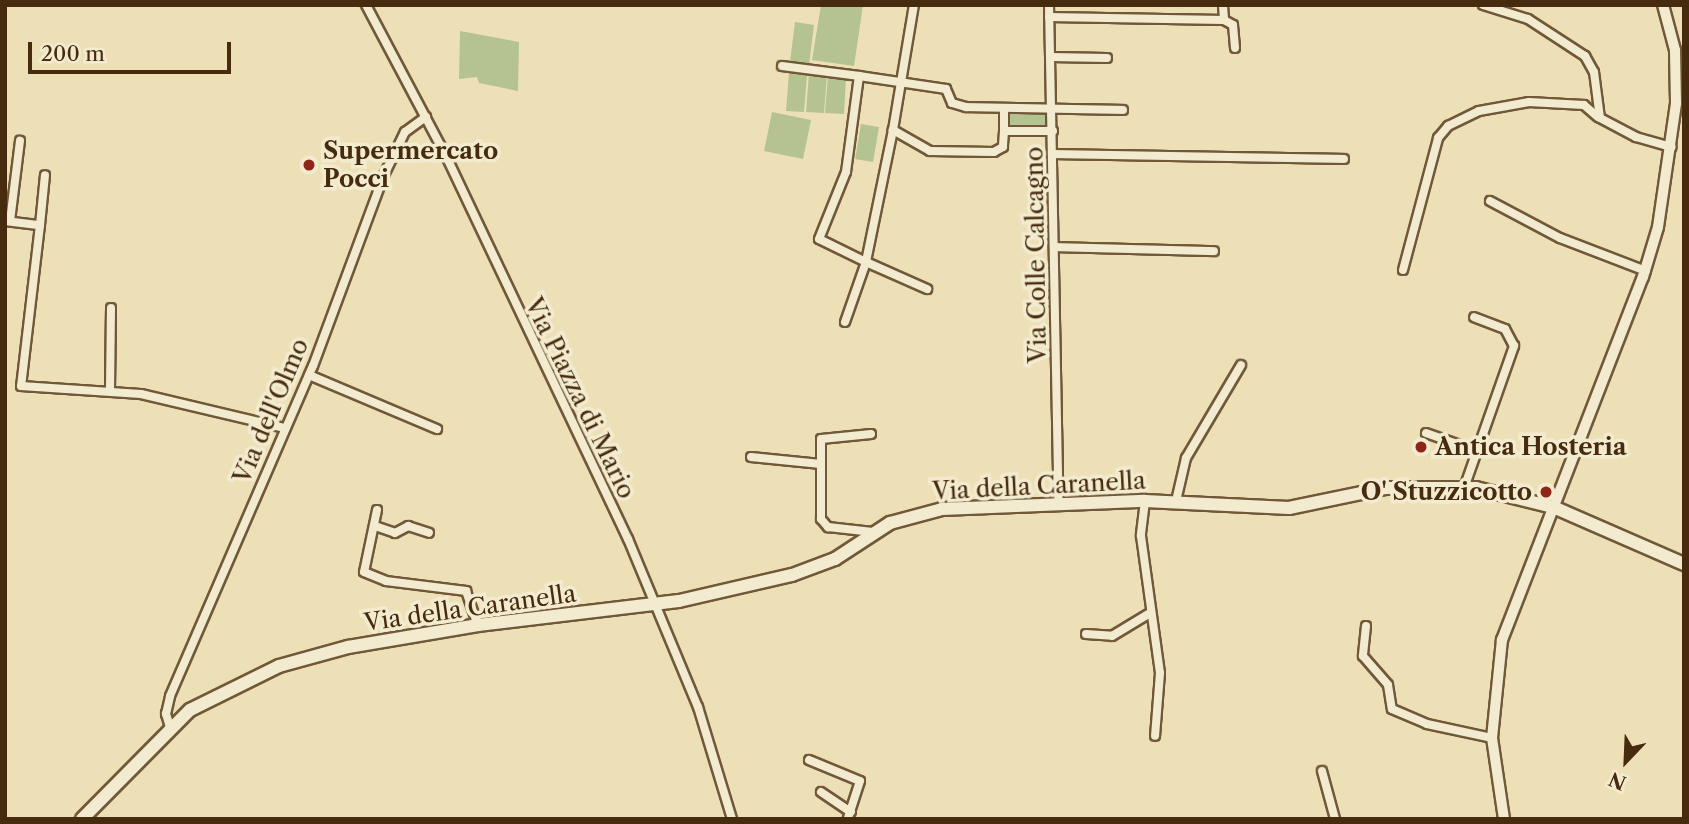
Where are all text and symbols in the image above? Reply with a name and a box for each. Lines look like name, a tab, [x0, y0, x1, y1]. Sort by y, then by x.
scale bar	[32, 28, 234, 72]
text: 200 m	[41, 41, 105, 66]
place label: Supermercato Pocci	[323, 137, 498, 193]
street label: Via Colle Calcagno	[1020, 146, 1052, 364]
marker: Supermercato Pocci	[301, 157, 317, 173]
street label: Via Piazza di Mario	[519, 293, 641, 503]
street label: Via dell'Olmo	[227, 334, 315, 488]
place label: Antica Hosteria	[1435, 433, 1627, 461]
marker: Antica Hosteria	[1413, 439, 1429, 455]
street label: Via della Caranella	[931, 466, 1147, 506]
place label: O' Stuzzicotto	[1361, 478, 1532, 506]
marker: O' Stuzzicotto	[1538, 484, 1554, 500]
street label: Via della Caranella	[362, 579, 578, 637]
north arrow	[1591, 726, 1661, 796]
text: N	[1606, 767, 1630, 795]

